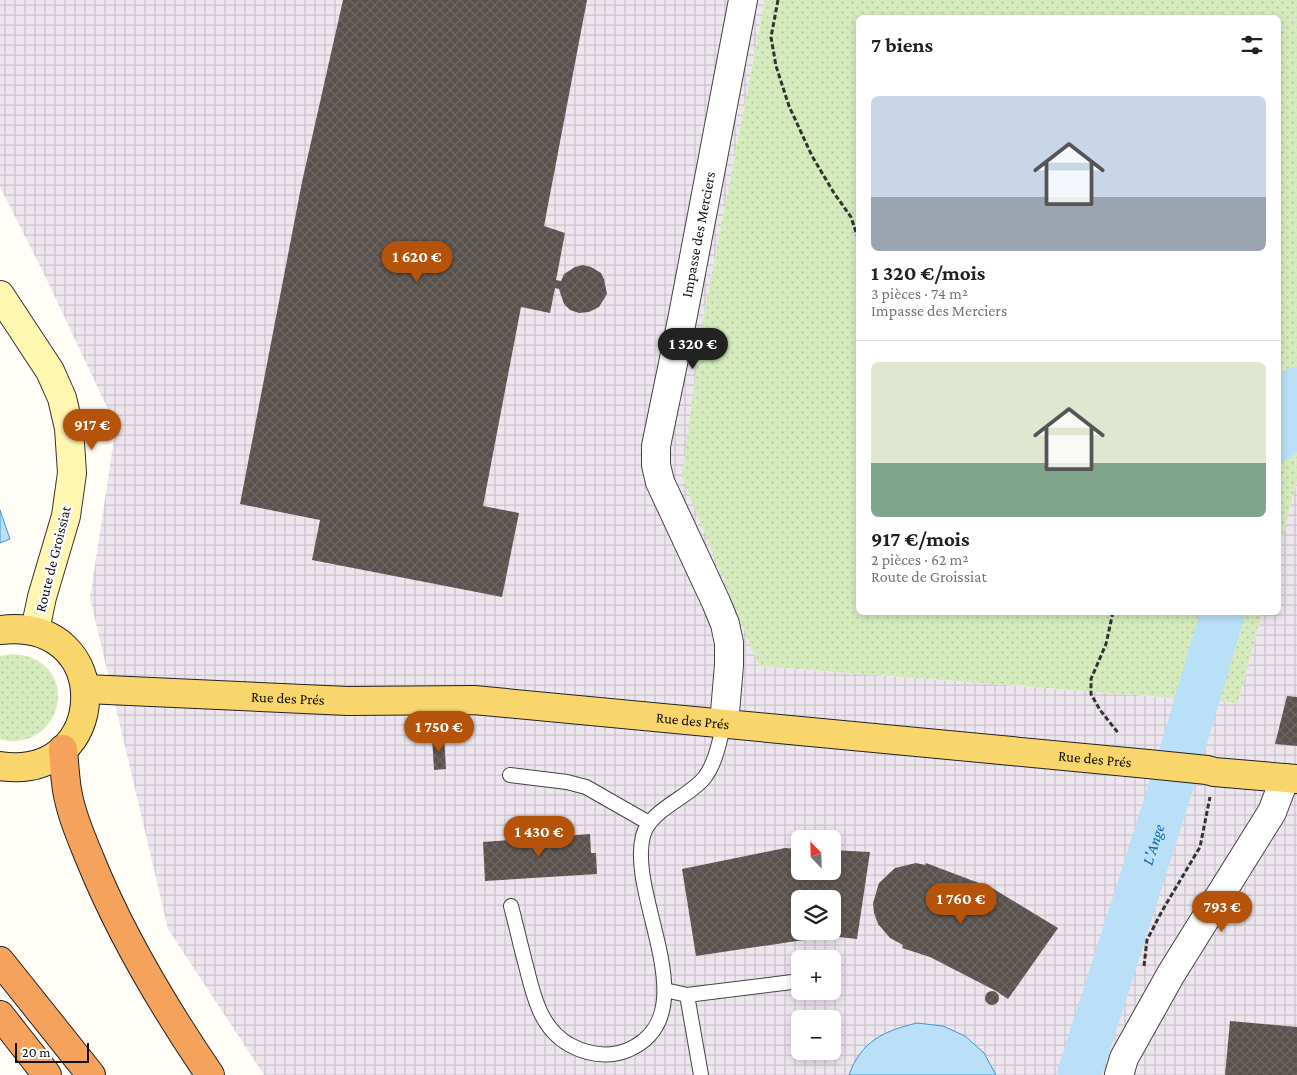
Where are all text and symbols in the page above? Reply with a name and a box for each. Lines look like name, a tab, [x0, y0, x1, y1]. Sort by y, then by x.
icon: filters	[1238, 31, 1266, 59]
text: 7 biens	[871, 33, 933, 57]
icon: home	[1024, 129, 1114, 219]
street label: Impasse des Merciers	[679, 170, 718, 299]
pin: 1 620 €	[371, 240, 463, 283]
text: 1 620 €	[393, 248, 441, 265]
text: 1 320 €/mois	[871, 261, 985, 285]
text: 3 pièces · 74 m²	[871, 285, 968, 302]
text: Impasse des Merciers	[871, 302, 1007, 319]
pin: 1 320 €	[647, 328, 739, 370]
text: 1 320 €	[669, 335, 717, 352]
icon: home	[1024, 394, 1114, 484]
pin: 917 €	[57, 408, 127, 451]
text: 917 €	[74, 416, 110, 433]
street label: Route de Groissiat	[32, 503, 74, 614]
text: 917 €/mois	[871, 527, 969, 551]
text: 2 pièces · 62 m²	[871, 551, 969, 568]
text: Route de Groissiat	[871, 568, 987, 585]
street label: Rue des Prés	[251, 689, 325, 708]
street label: Rue des Prés	[655, 709, 730, 732]
pin: 1 750 €	[393, 710, 485, 753]
text: 1 750 €	[415, 718, 463, 735]
street label: Rue des Prés	[1057, 748, 1133, 770]
pin: 1 430 €	[493, 816, 585, 858]
water label: L'Ange	[1138, 822, 1167, 867]
text: 1 430 €	[515, 823, 563, 840]
north arrow	[791, 830, 841, 880]
map controls	[791, 830, 841, 1060]
pin: 1 760 €	[915, 882, 1007, 925]
button: layers	[791, 890, 841, 940]
text: 1 760 €	[937, 890, 985, 907]
pin: 793 €	[1187, 890, 1257, 933]
text: 793 €	[1203, 898, 1241, 915]
button: +	[791, 950, 841, 1000]
button: −	[791, 1010, 841, 1060]
scale bar	[15, 1040, 89, 1063]
text: 20 m	[22, 1044, 50, 1060]

